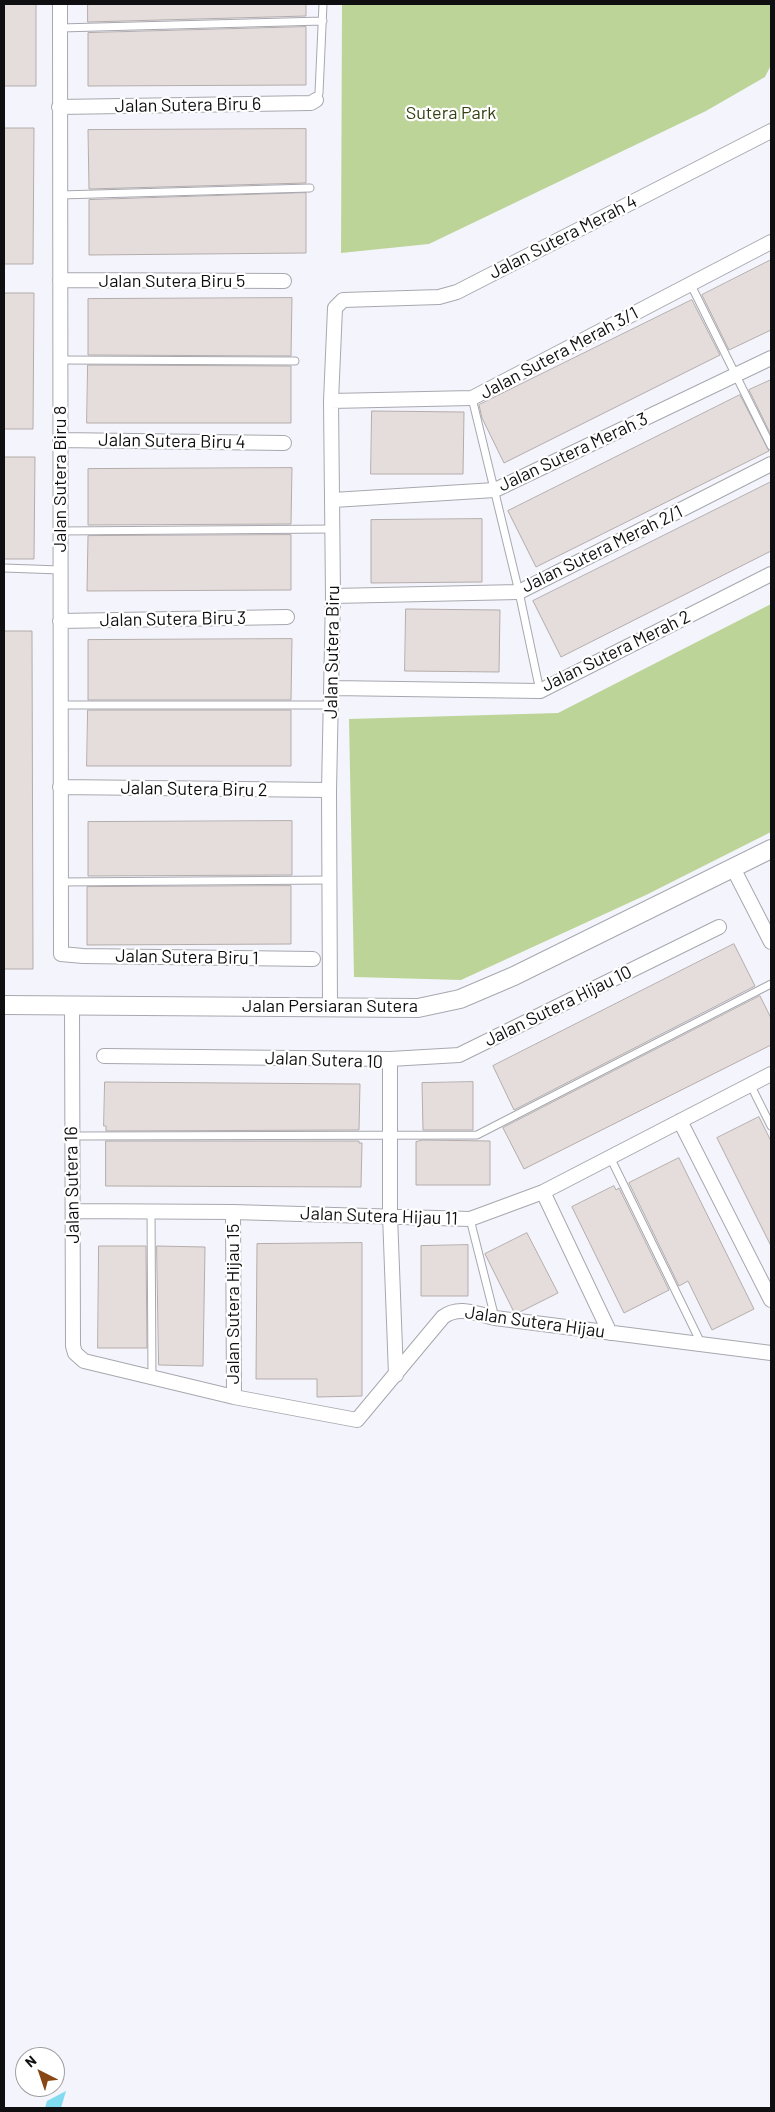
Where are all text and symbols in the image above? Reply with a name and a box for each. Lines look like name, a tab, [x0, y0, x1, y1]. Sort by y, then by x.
street label: Jalan Sutera Biru 6	[115, 93, 261, 117]
park label: Sutera Park	[406, 102, 496, 124]
street label: Jalan Sutera Merah 4	[485, 190, 641, 284]
street label: Jalan Sutera Biru 5	[99, 270, 245, 292]
street label: Jalan Sutera Merah 3/1	[476, 302, 642, 404]
street label: Jalan Sutera Biru 8	[49, 406, 71, 552]
street label: Jalan Sutera Merah 3	[495, 408, 651, 496]
street label: Jalan Sutera Biru 4	[98, 429, 246, 453]
street label: Jalan Sutera Merah 2/1	[518, 501, 686, 597]
street label: Jalan Sutera Biru	[320, 585, 344, 719]
street label: Jalan Sutera Merah 2	[538, 606, 694, 696]
street label: Jalan Sutera Biru 3	[100, 607, 246, 631]
street label: Jalan Sutera Biru 2	[120, 777, 268, 801]
street label: Jalan Sutera Biru 1	[115, 945, 259, 969]
street label: Jalan Sutera Hijau 10	[481, 961, 635, 1051]
street label: Jalan Persiaran Sutera	[242, 995, 418, 1017]
street label: Jalan Sutera 10	[265, 1047, 383, 1073]
street label: Jalan Sutera 16	[60, 1126, 84, 1244]
street label: Jalan Sutera Hijau 11	[300, 1202, 458, 1230]
street label: Jalan Sutera Hijau 15	[222, 1224, 244, 1384]
street label: Jalan Sutera Hijau	[464, 1301, 606, 1343]
north arrow	[15, 2047, 65, 2097]
text: N	[21, 2052, 40, 2071]

